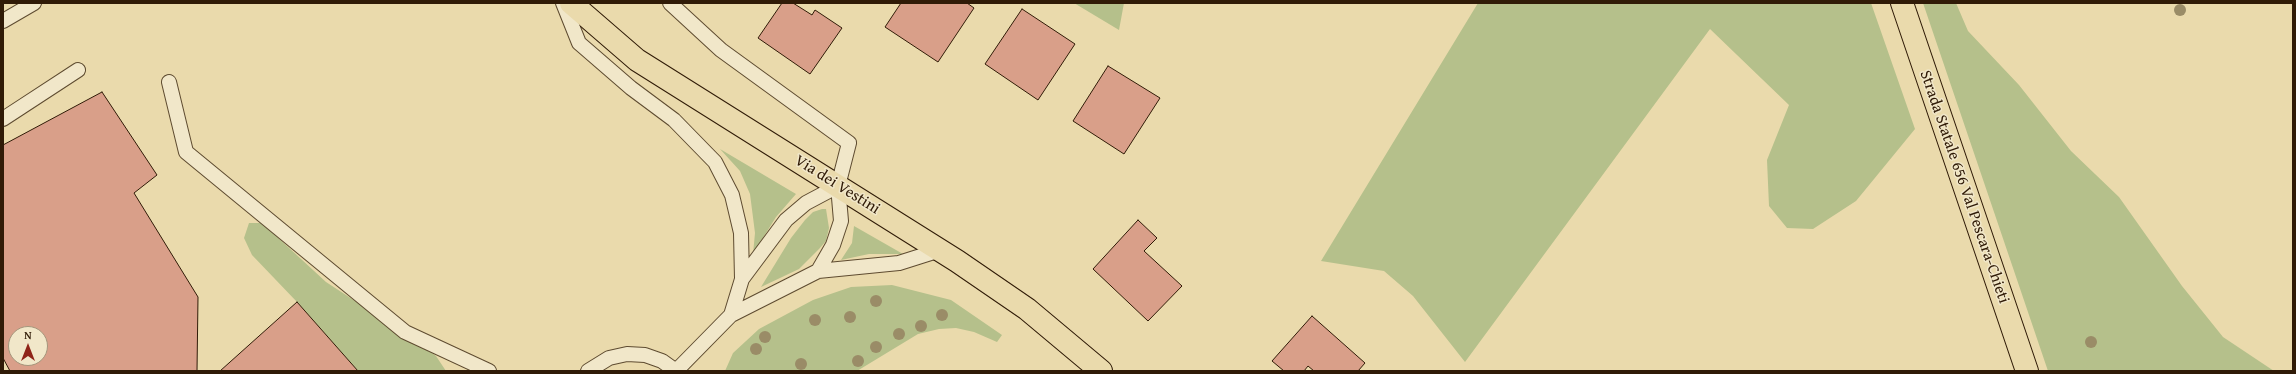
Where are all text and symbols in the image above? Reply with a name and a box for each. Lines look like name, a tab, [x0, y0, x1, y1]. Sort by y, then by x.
street label: Strada Statale 656 Val Pescara-Chieti	[1915, 68, 2013, 306]
street label: Via dei Vestini	[791, 151, 883, 219]
north arrow	[8, 326, 48, 366]
text: N	[24, 327, 32, 343]

